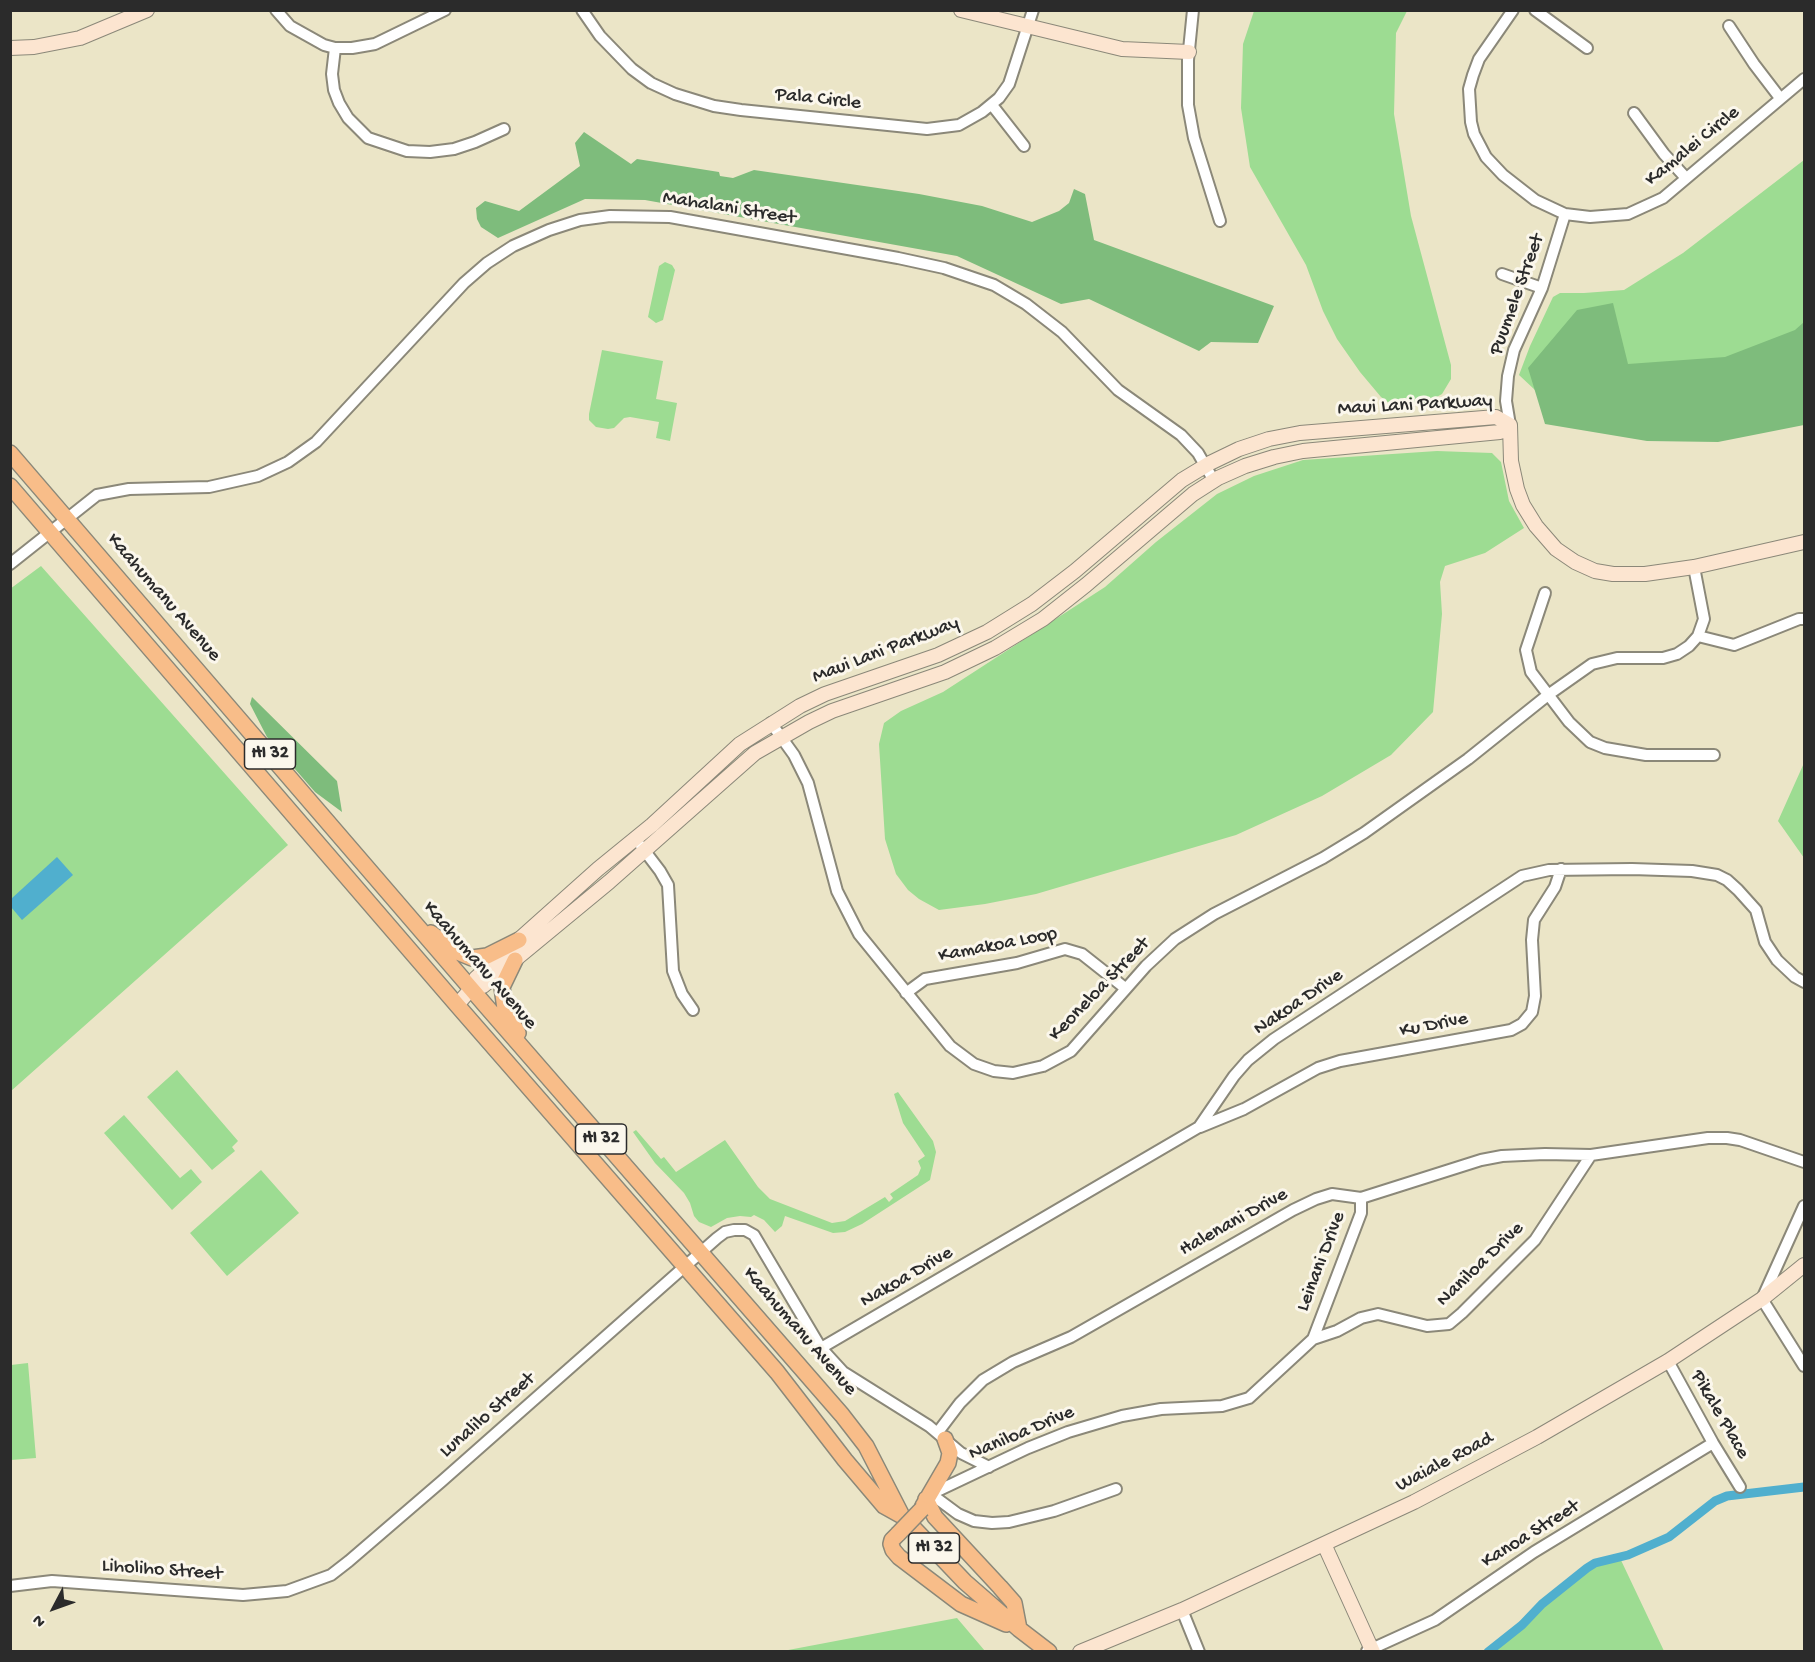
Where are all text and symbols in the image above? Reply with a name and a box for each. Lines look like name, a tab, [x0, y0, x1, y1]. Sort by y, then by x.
street label: Pala Circle	[774, 84, 862, 116]
street label: Kamalei Circle	[1641, 101, 1745, 193]
street label: Mahalani Street	[661, 187, 797, 231]
street label: Puumele Street	[1485, 231, 1551, 359]
street label: Maui Lani Parkway	[1337, 390, 1493, 422]
street label: Kaahumanu Avenue	[101, 529, 225, 667]
street label: Maui Lani Parkway	[809, 612, 963, 690]
road number: HI 32	[244, 739, 296, 769]
street label: Kaahumanu Avenue	[417, 897, 541, 1035]
street label: Kamakoa Loop	[937, 923, 1059, 969]
street label: Keoneloa Street	[1044, 933, 1156, 1047]
street label: Nakoa Drive	[1250, 964, 1348, 1042]
street label: Ku Drive	[1398, 1008, 1470, 1044]
road number: HI 32	[576, 1124, 626, 1154]
street label: Halenani Drive	[1176, 1183, 1292, 1263]
street label: Leinani Drive	[1292, 1209, 1352, 1315]
street label: Naniloa Drive	[1432, 1217, 1530, 1313]
street label: Nakoa Drive	[856, 1242, 958, 1314]
street label: Kaahumanu Avenue	[737, 1263, 861, 1401]
street label: Pikale Place	[1684, 1366, 1754, 1464]
street label: Lunalilo Street	[435, 1368, 541, 1464]
street label: Naniloa Drive	[966, 1401, 1078, 1467]
street label: Waiale Road	[1392, 1427, 1498, 1499]
street label: Kanoa Street	[1478, 1495, 1584, 1575]
road number: HI 32	[908, 1533, 960, 1563]
street label: Liholiho Street	[101, 1555, 223, 1587]
north arrow	[24, 1578, 84, 1638]
text: N	[29, 1610, 51, 1630]

